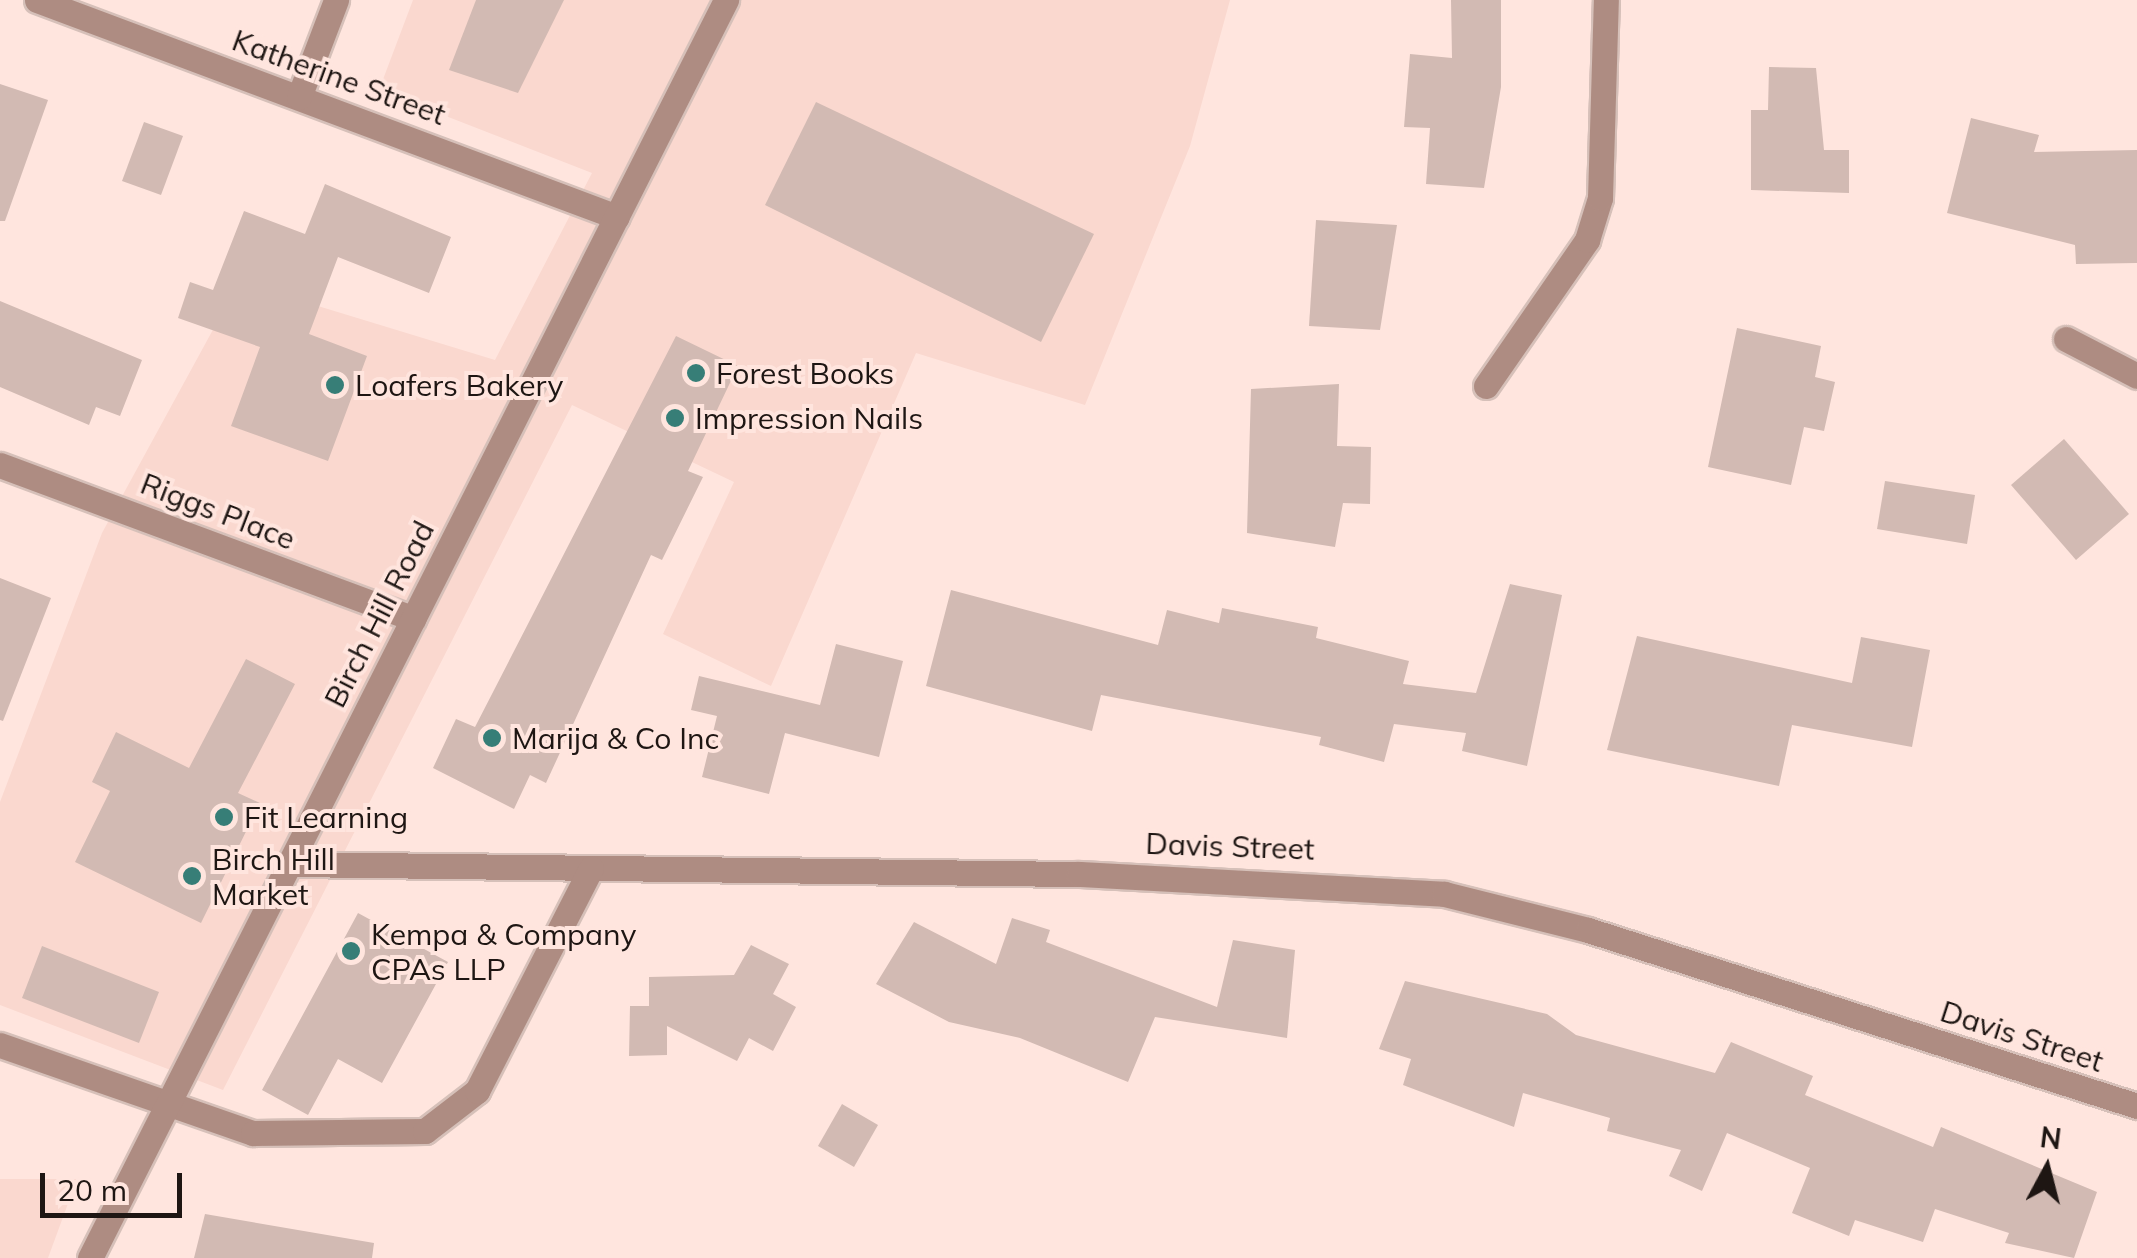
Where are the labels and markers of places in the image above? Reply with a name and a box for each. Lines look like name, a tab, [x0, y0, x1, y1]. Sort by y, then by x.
place label: Forest Books	[716, 355, 894, 391]
marker: Forest Books	[685, 362, 707, 384]
place label: Loafers Bakery	[355, 367, 563, 403]
marker: Loafers Bakery	[324, 374, 346, 396]
place label: Impression Nails	[695, 400, 923, 436]
marker: Impression Nails	[664, 407, 686, 429]
place label: Marija & Co Inc	[512, 720, 719, 756]
marker: Marija & Co Inc	[481, 727, 503, 749]
place label: Fit Learning	[244, 799, 408, 835]
marker: Fit Learning	[213, 806, 235, 828]
place label: Birch Hill Market	[212, 841, 335, 912]
marker: Birch Hill Market	[181, 865, 203, 887]
place label: Kempa & Company CPAs LLP	[371, 916, 636, 986]
marker: Kempa & Company CPAs LLP	[340, 940, 362, 962]

